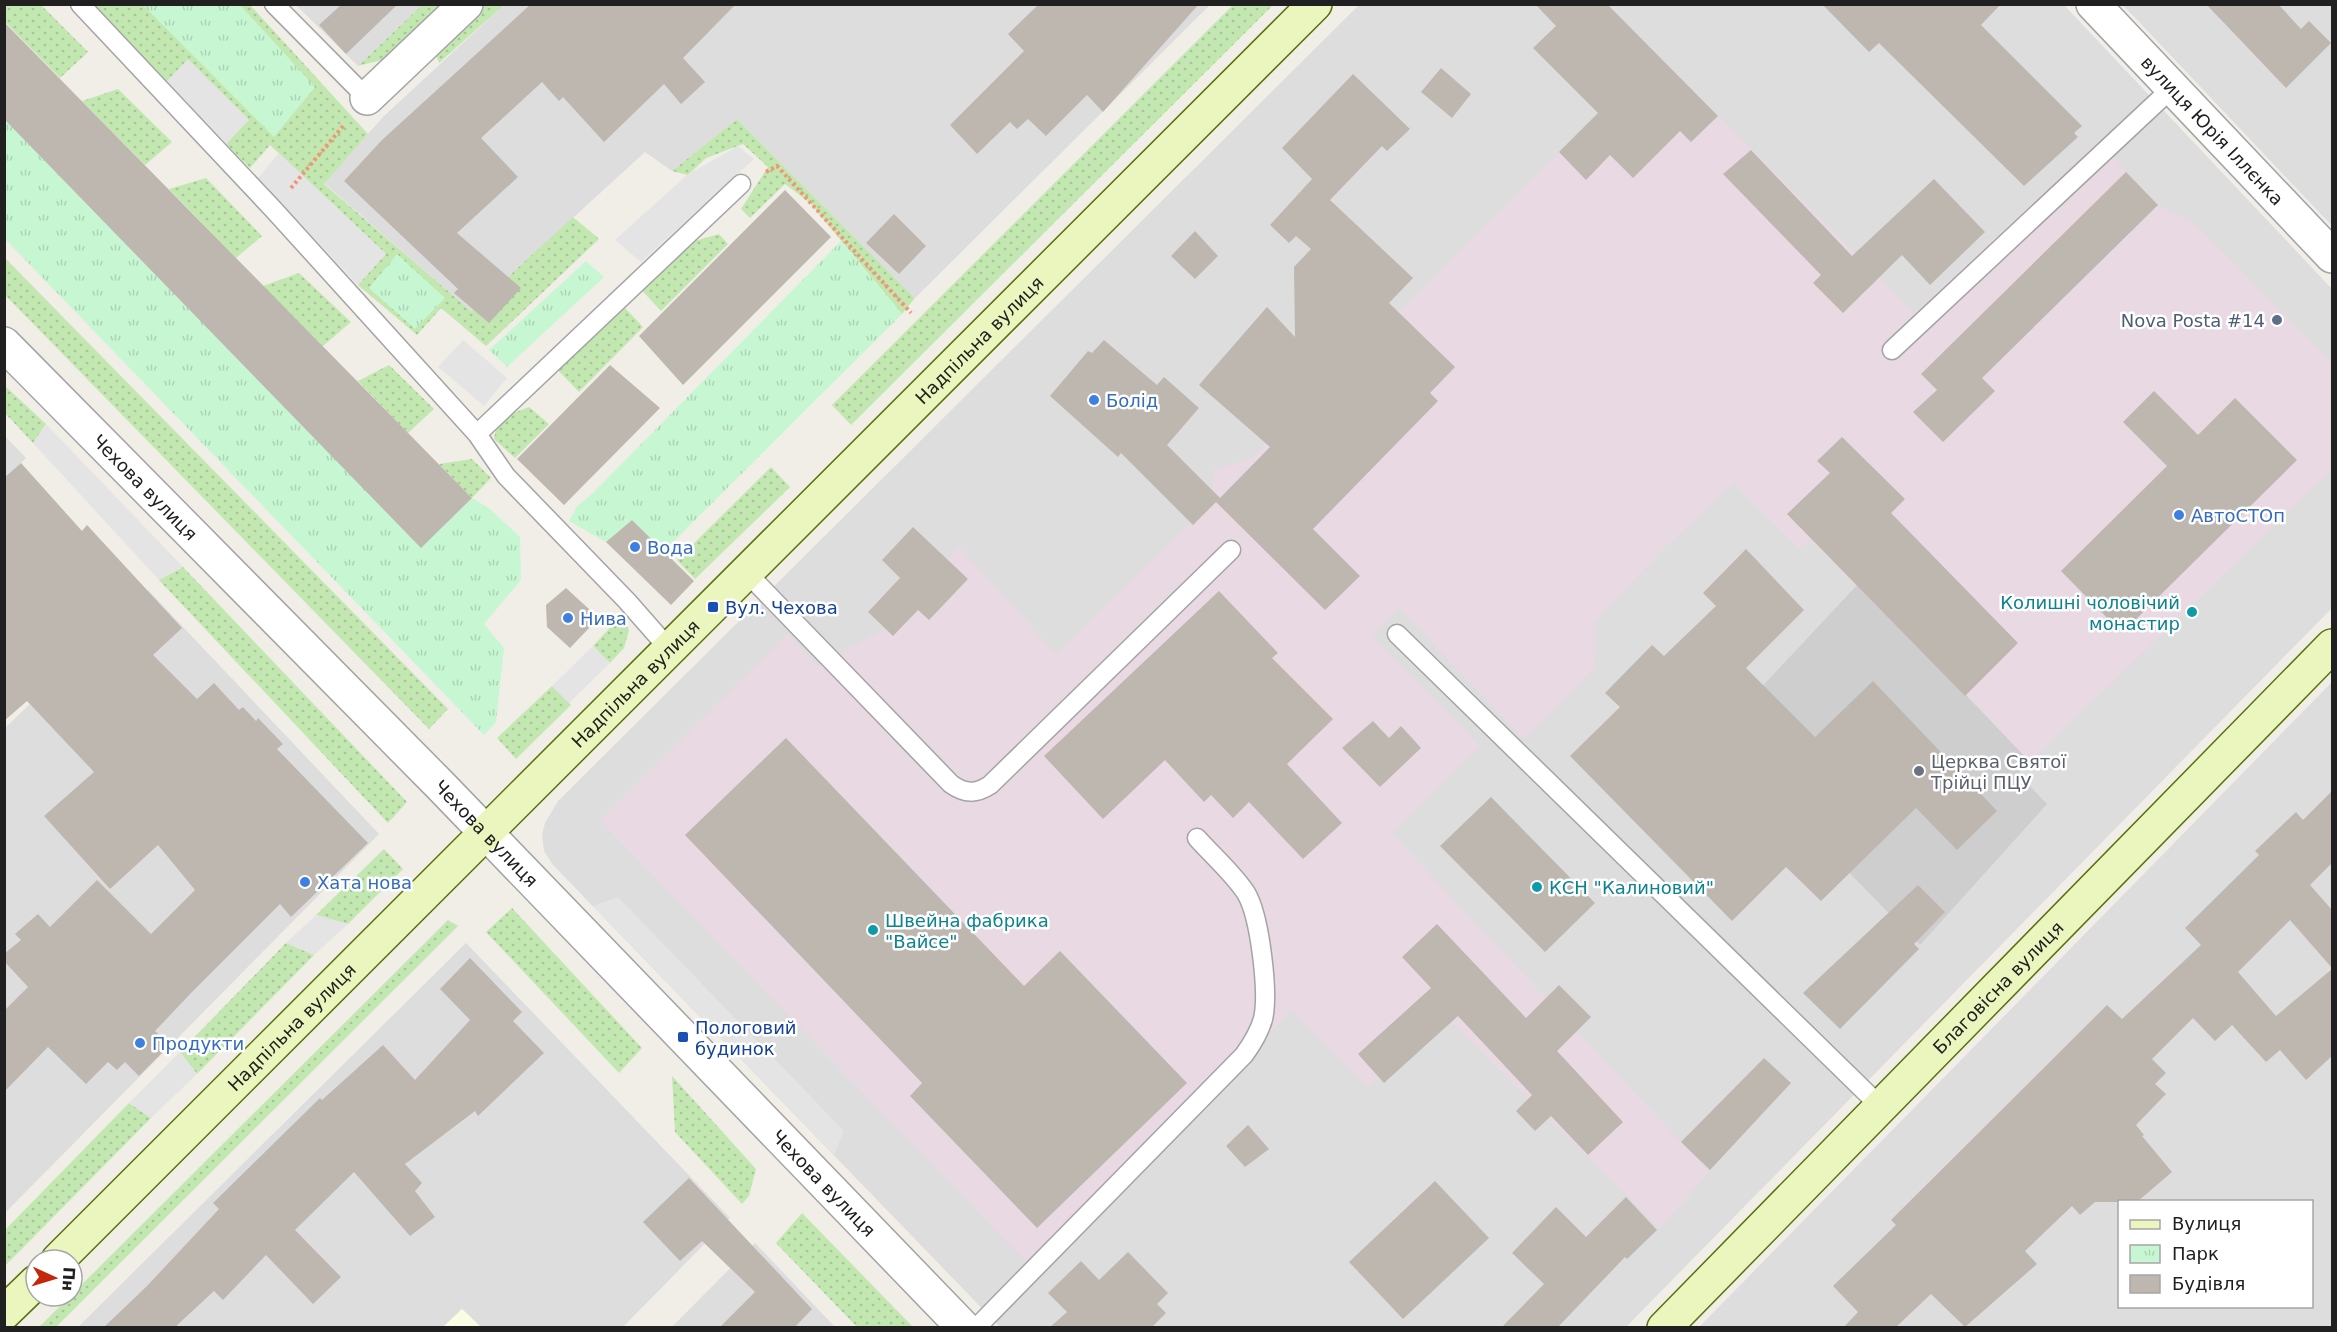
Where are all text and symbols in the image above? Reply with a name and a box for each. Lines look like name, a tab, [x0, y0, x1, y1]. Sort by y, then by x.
street label: вулиця Юрія Іллєнка	[2137, 51, 2288, 209]
street label: Надпільна вулиця	[911, 271, 1047, 408]
place label: Nova Posta #14	[2121, 310, 2265, 331]
marker: Nova Posta #14	[2270, 313, 2284, 327]
place label: Болід	[1106, 390, 1158, 411]
marker: Болід	[1087, 393, 1101, 407]
street label: Чехова вулиця	[89, 430, 202, 544]
place label: АвтоСТОп	[2191, 505, 2285, 526]
marker: АвтоСТОп	[2172, 508, 2186, 522]
place label: Вода	[647, 537, 694, 558]
marker: Вода	[628, 540, 642, 554]
place label: Колишні чоловічий монастир	[2000, 592, 2180, 634]
place label: Вул. Чехова	[725, 597, 838, 618]
marker: Вул. Чехова	[706, 600, 720, 614]
marker: Колишні чоловічий монастир	[2185, 605, 2199, 619]
place label: Нива	[580, 608, 627, 629]
marker: Нива	[561, 611, 575, 625]
street label: Надпільна вулиця	[567, 615, 704, 751]
place label: Церква Святої Трійці ПЦУ	[1930, 751, 2067, 793]
marker: Церква Святої Трійці ПЦУ	[1912, 764, 1926, 778]
street label: Чехова вулиця	[430, 775, 543, 891]
place label: Хата нова	[317, 872, 412, 893]
marker: Хата нова	[298, 875, 312, 889]
place label: КСН "Калиновий"	[1549, 877, 1714, 898]
marker: КСН "Калиновий"	[1530, 880, 1544, 894]
place label: Швейна фабрика "Вайсе"	[885, 910, 1049, 952]
street label: Благовісна вулиця	[1928, 917, 2067, 1058]
marker: Швейна фабрика "Вайсе"	[866, 923, 880, 937]
street label: Надпільна вулиця	[223, 959, 360, 1095]
place label: Пологовий будинок	[695, 1017, 797, 1059]
marker: Пологовий будинок	[676, 1030, 690, 1044]
place label: Продукти	[152, 1033, 244, 1054]
marker: Продукти	[133, 1036, 147, 1050]
street label: Чехова вулиця	[768, 1125, 880, 1241]
legend	[2118, 1200, 2313, 1308]
text: Вулиця	[2172, 1213, 2241, 1234]
text: Парк	[2172, 1243, 2219, 1264]
north arrow	[24, 1248, 84, 1308]
text: Пн	[58, 1266, 79, 1292]
text: Будівля	[2172, 1273, 2245, 1294]

